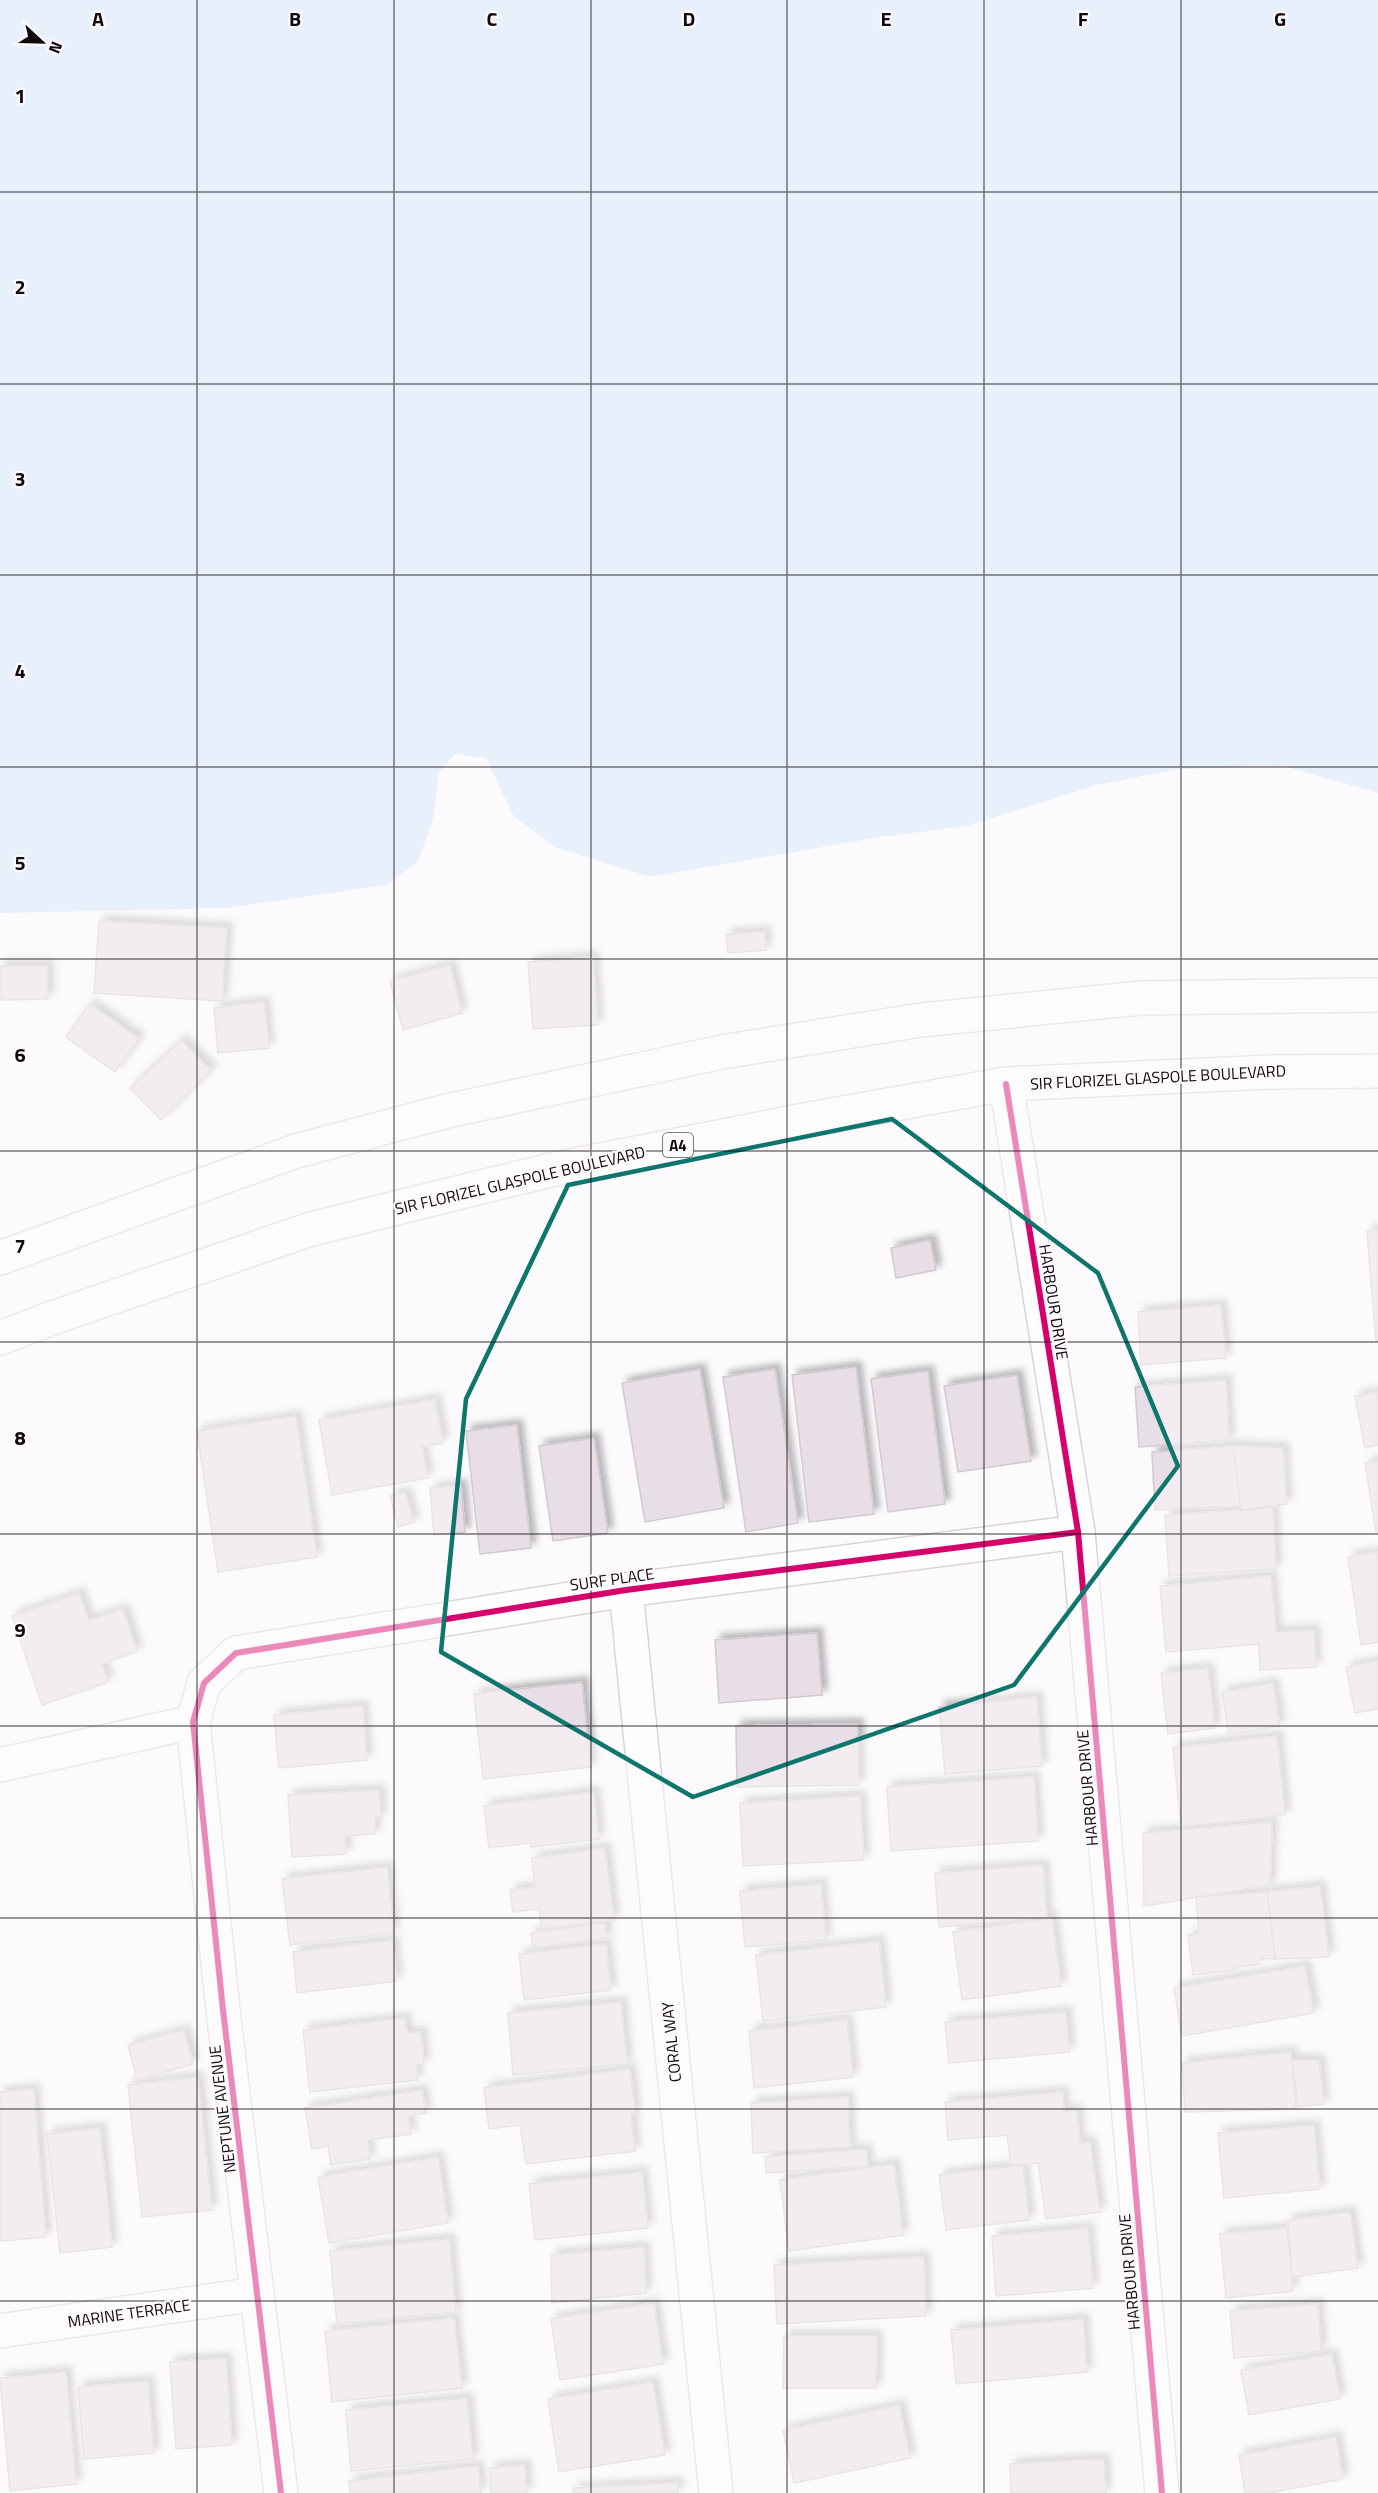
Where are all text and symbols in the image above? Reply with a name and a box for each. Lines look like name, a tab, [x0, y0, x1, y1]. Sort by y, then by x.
text: A	[92, 3, 104, 34]
text: B	[289, 3, 301, 34]
text: C	[487, 3, 498, 34]
text: D	[683, 3, 695, 34]
text: E	[880, 3, 892, 34]
text: F	[1078, 3, 1089, 34]
text: G	[1274, 3, 1286, 34]
north arrow	[12, 12, 72, 72]
text: N	[43, 38, 69, 57]
text: 1	[14, 80, 26, 111]
text: 2	[14, 271, 26, 302]
text: 3	[14, 463, 26, 494]
text: 4	[14, 655, 26, 686]
text: 5	[14, 847, 26, 878]
text: 6	[14, 1039, 26, 1070]
street label: SIR FLORIZEL GLASPOLE BOULEVARD	[1029, 1058, 1287, 1096]
road number: A4	[663, 1133, 693, 1157]
street label: SIR FLORIZEL GLASPOLE BOULEVARD	[392, 1139, 648, 1221]
text: 7	[14, 1230, 26, 1261]
street label: HARBOUR DRIVE	[1033, 1243, 1075, 1362]
text: 8	[14, 1422, 26, 1453]
street label: SURF PLACE	[568, 1561, 656, 1597]
text: 9	[14, 1614, 26, 1645]
street label: HARBOUR DRIVE	[1070, 1729, 1104, 1847]
street label: CORAL WAY	[655, 2000, 687, 2083]
street label: NEPTUNE AVENUE	[202, 2044, 242, 2174]
street label: HARBOUR DRIVE	[1112, 2213, 1146, 2331]
street label: MARINE TERRACE	[66, 2292, 192, 2333]

